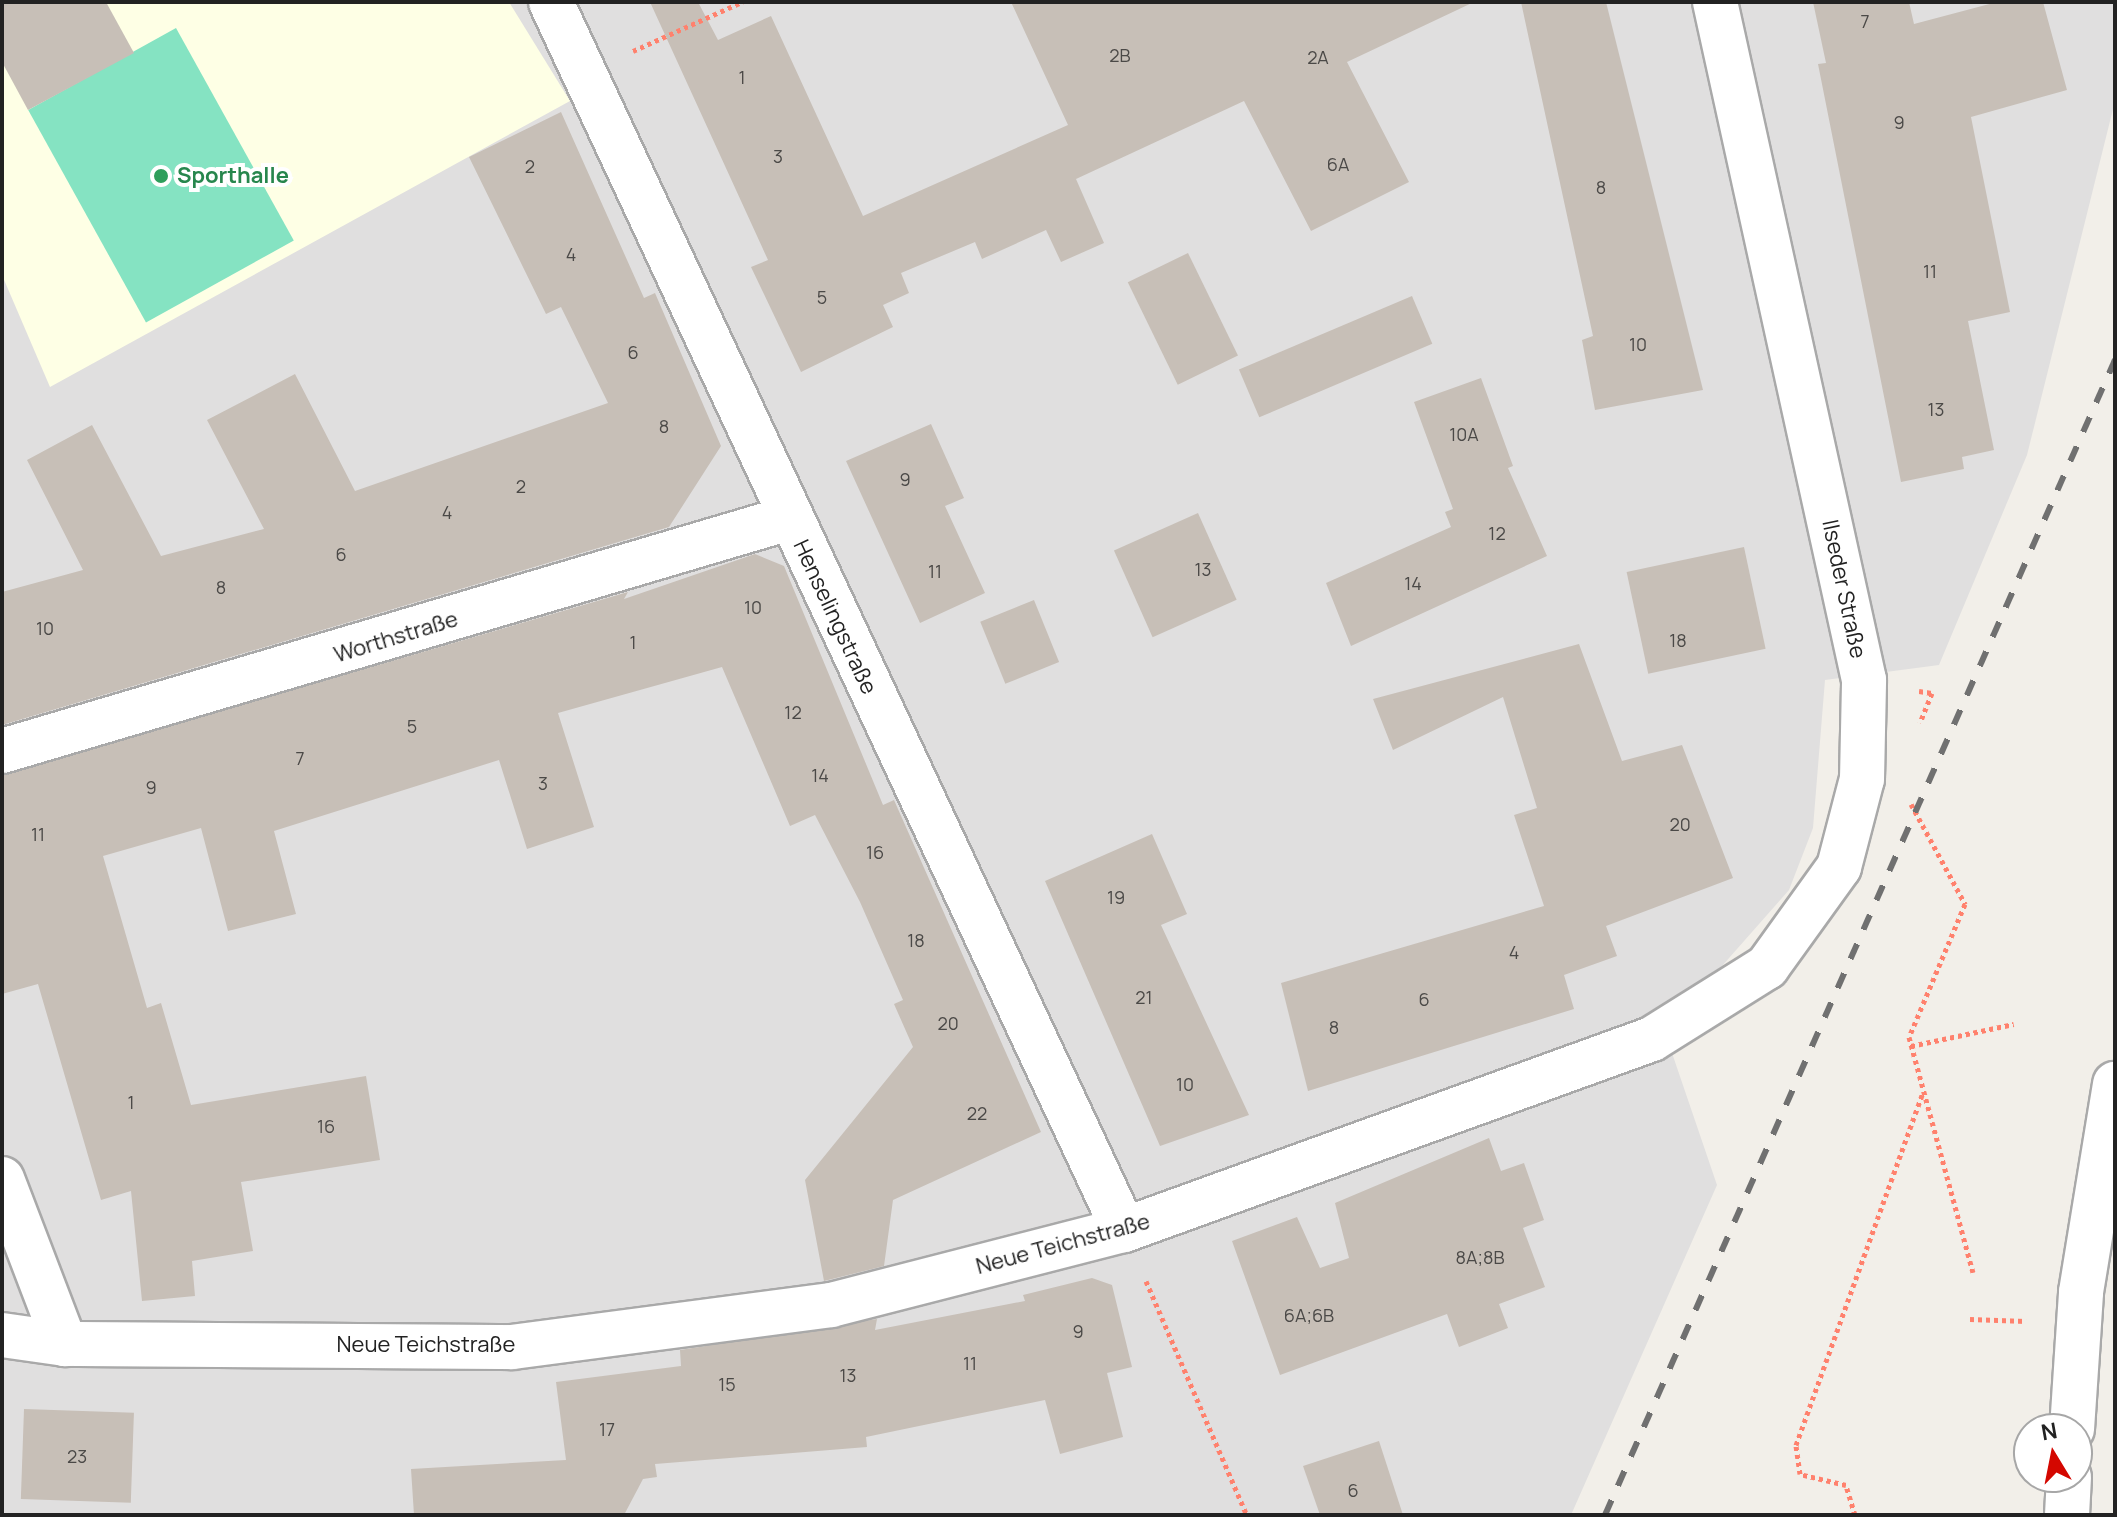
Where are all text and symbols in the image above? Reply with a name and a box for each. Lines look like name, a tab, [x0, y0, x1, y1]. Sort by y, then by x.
house number: 7	[1860, 10, 1870, 32]
house number: 2B	[1109, 44, 1131, 66]
house number: 2A	[1307, 46, 1329, 68]
house number: 1	[738, 66, 746, 88]
house number: 9	[1893, 111, 1905, 133]
house number: 3	[773, 145, 783, 167]
house number: 6A	[1327, 153, 1349, 175]
house number: 2	[525, 155, 535, 177]
place label: Sporthalle	[177, 163, 289, 189]
marker: Sporthalle	[152, 167, 170, 185]
house number: 8	[1596, 176, 1606, 198]
house number: 4	[566, 243, 576, 265]
house number: 11	[1923, 260, 1937, 282]
house number: 5	[817, 286, 827, 308]
house number: 10	[1629, 333, 1647, 355]
house number: 6	[627, 341, 639, 363]
house number: 13	[1928, 398, 1944, 420]
house number: 8	[659, 415, 669, 437]
house number: 10A	[1449, 423, 1479, 445]
house number: 9	[899, 468, 911, 490]
house number: 2	[516, 475, 526, 497]
house number: 4	[442, 501, 452, 523]
street label: Ilseder Straße	[1816, 517, 1872, 661]
house number: 12	[1488, 522, 1506, 544]
street label: Henselingstraße	[788, 536, 882, 698]
house number: 6	[335, 543, 347, 565]
house number: 13	[1195, 558, 1211, 580]
house number: 11	[928, 560, 942, 582]
house number: 14	[1404, 572, 1422, 594]
house number: 8	[216, 576, 226, 598]
house number: 10	[744, 596, 762, 618]
street label: Worthstraße	[331, 606, 461, 668]
house number: 10	[36, 617, 54, 639]
house number: 18	[1669, 629, 1687, 651]
house number: 1	[629, 631, 637, 653]
house number: 12	[784, 701, 802, 723]
house number: 5	[407, 715, 417, 737]
house number: 7	[295, 747, 305, 769]
house number: 14	[811, 764, 829, 786]
house number: 3	[538, 772, 548, 794]
house number: 9	[145, 776, 157, 798]
house number: 20	[1669, 813, 1691, 835]
house number: 11	[31, 823, 45, 845]
house number: 16	[866, 841, 884, 863]
house number: 19	[1107, 886, 1125, 908]
house number: 18	[907, 929, 925, 951]
house number: 4	[1509, 941, 1519, 963]
house number: 21	[1135, 986, 1153, 1008]
house number: 6	[1418, 988, 1430, 1010]
house number: 20	[937, 1012, 959, 1034]
house number: 8	[1329, 1016, 1339, 1038]
house number: 10	[1176, 1073, 1194, 1095]
house number: 1	[127, 1091, 135, 1113]
house number: 22	[967, 1102, 987, 1124]
house number: 16	[317, 1115, 335, 1137]
street label: Neue Teichstraße	[973, 1208, 1153, 1280]
house number: 8A;8B	[1456, 1246, 1504, 1268]
house number: 6A;6B	[1284, 1304, 1334, 1326]
house number: 9	[1072, 1320, 1084, 1342]
street label: Neue Teichstraße	[337, 1332, 515, 1358]
house number: 11	[963, 1352, 977, 1374]
house number: 13	[840, 1364, 856, 1386]
house number: 15	[718, 1373, 736, 1395]
north arrow	[2013, 1413, 2093, 1493]
text: N	[2039, 1415, 2060, 1447]
house number: 17	[599, 1418, 615, 1440]
house number: 23	[67, 1445, 87, 1467]
house number: 6	[1347, 1479, 1359, 1501]

